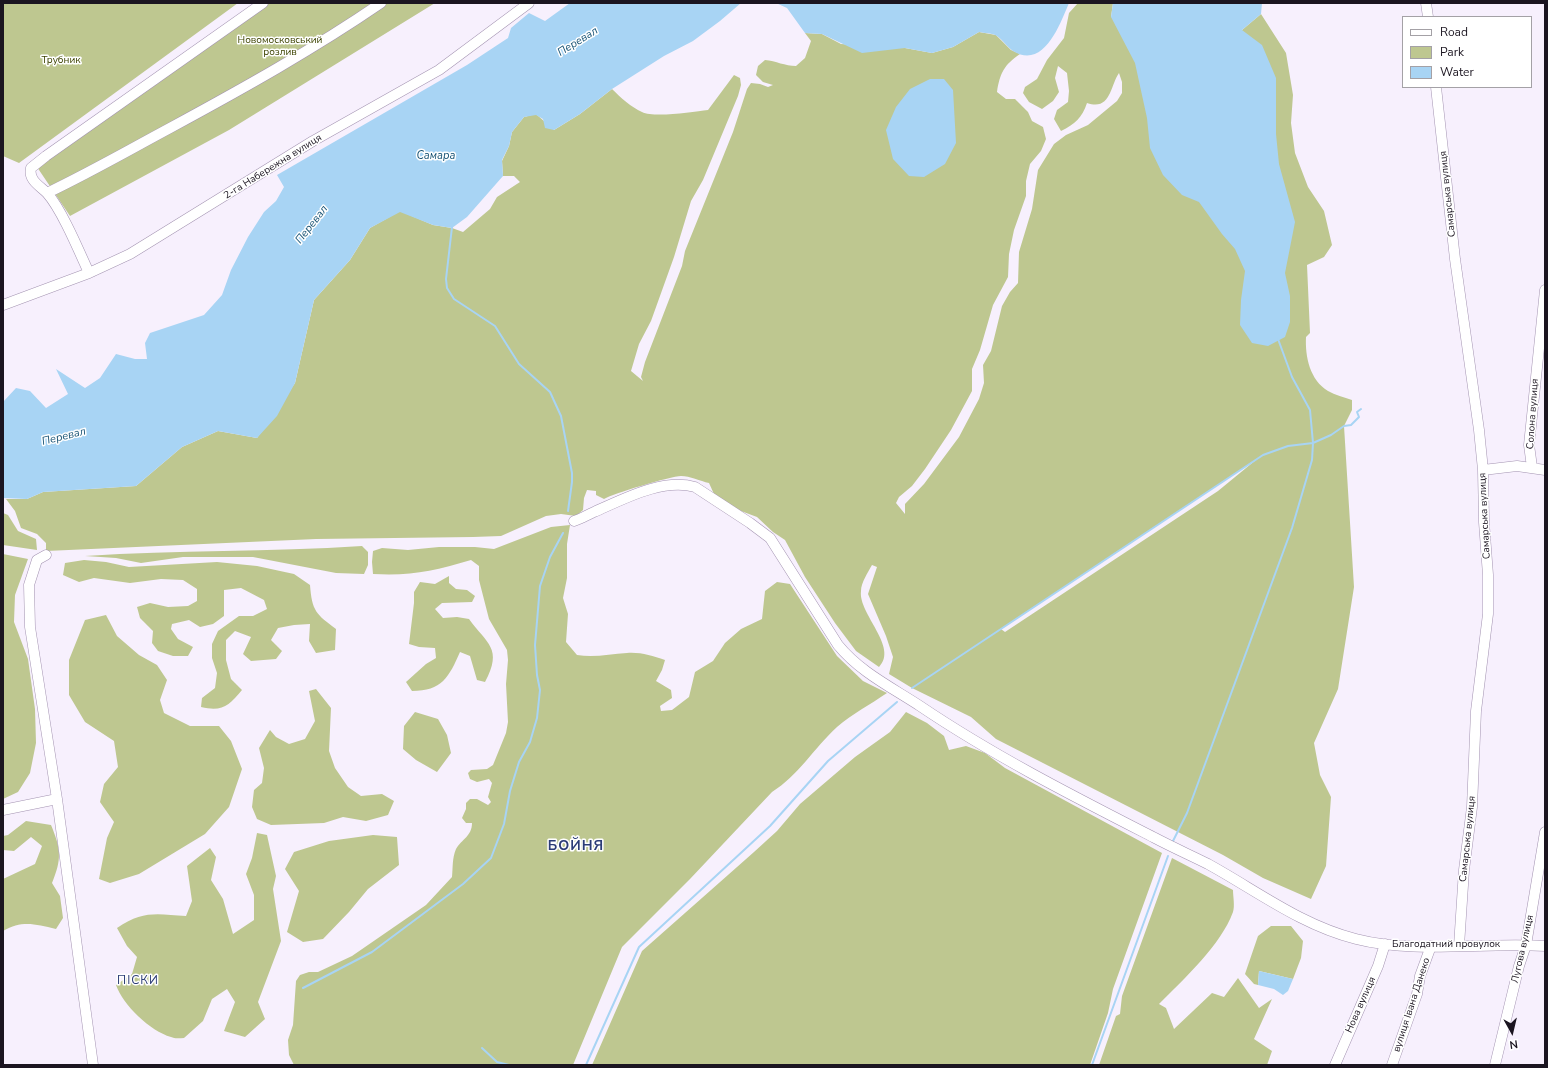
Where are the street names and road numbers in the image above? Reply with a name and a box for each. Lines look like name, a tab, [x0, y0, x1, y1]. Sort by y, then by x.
street label: 2-га Набережна вулиця	[222, 132, 324, 202]
street label: Самарська вулиця	[1438, 150, 1458, 238]
street label: Солона вулиця	[1525, 378, 1541, 450]
street label: Самарська вулиця	[1477, 472, 1493, 560]
street label: Самарська вулиця	[1458, 795, 1478, 883]
street label: Лугова вулиця	[1509, 914, 1537, 984]
street label: Благодатний провулок	[1392, 939, 1500, 951]
street label: вулиця Івана Данеко	[1391, 956, 1433, 1054]
street label: Нова вулиця	[1343, 975, 1379, 1035]

